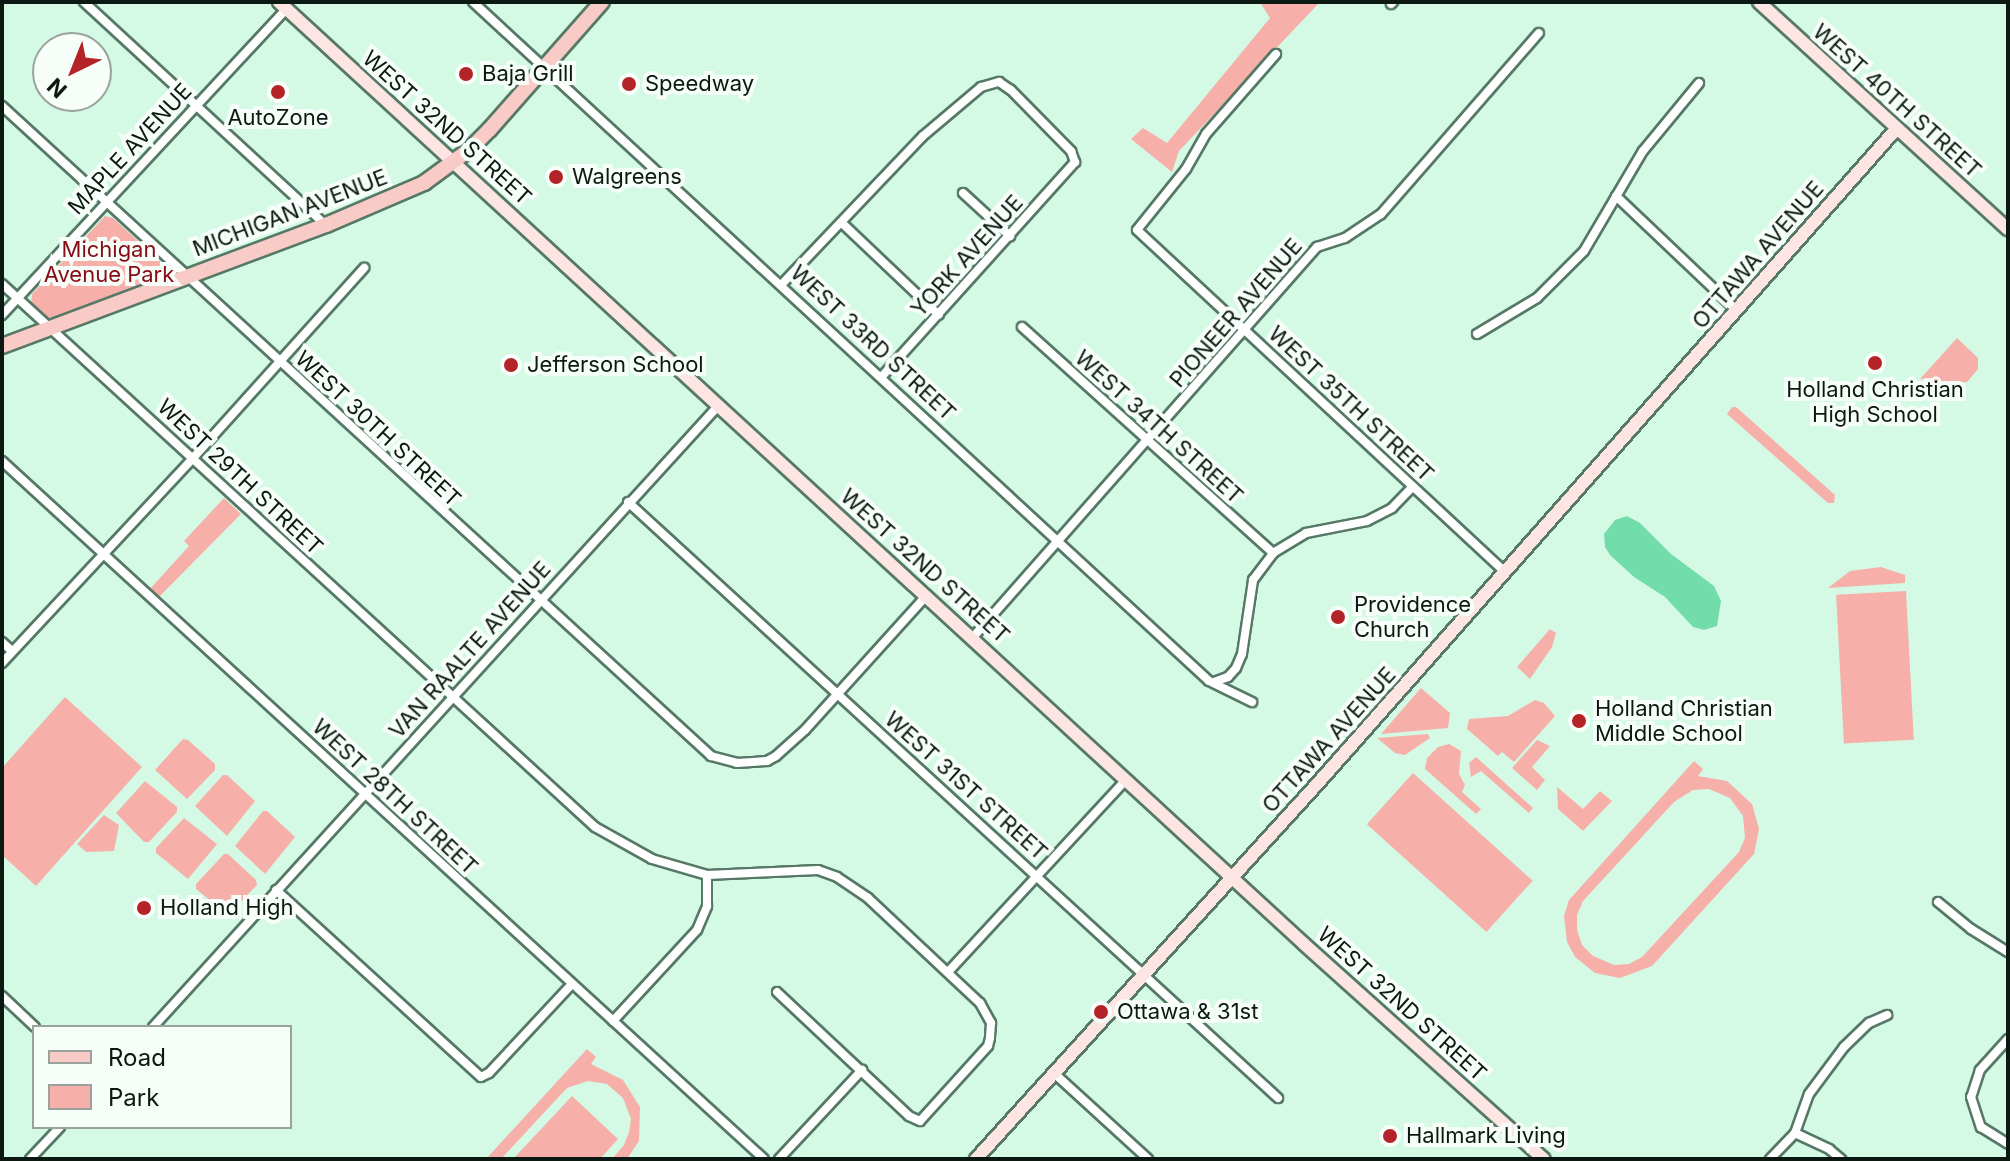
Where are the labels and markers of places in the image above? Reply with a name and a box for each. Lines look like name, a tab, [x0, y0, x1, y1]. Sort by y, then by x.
place label: Baja Grill	[482, 61, 574, 87]
marker: Baja Grill	[457, 65, 475, 83]
place label: Speedway	[645, 71, 754, 97]
marker: Speedway	[620, 75, 638, 93]
marker: AutoZone	[269, 83, 287, 101]
place label: AutoZone	[227, 105, 329, 131]
place label: Walgreens	[572, 164, 682, 190]
marker: Walgreens	[547, 168, 565, 186]
place label: Jefferson School	[527, 352, 704, 378]
marker: Holland Christian High School	[1866, 354, 1884, 372]
marker: Jefferson School	[502, 356, 520, 374]
place label: Holland Christian High School	[1786, 376, 1964, 428]
place label: Providence Church	[1354, 591, 1471, 642]
marker: Providence Church	[1329, 608, 1347, 626]
place label: Holland Christian Middle School	[1595, 695, 1773, 746]
marker: Holland Christian Middle School	[1570, 712, 1588, 730]
place label: Holland High	[160, 895, 293, 921]
marker: Holland High	[135, 899, 153, 917]
place label: Ottawa & 31st	[1117, 999, 1258, 1025]
marker: Ottawa & 31st	[1092, 1003, 1110, 1021]
place label: Hallmark Living	[1406, 1123, 1566, 1149]
marker: Hallmark Living	[1381, 1127, 1399, 1145]

